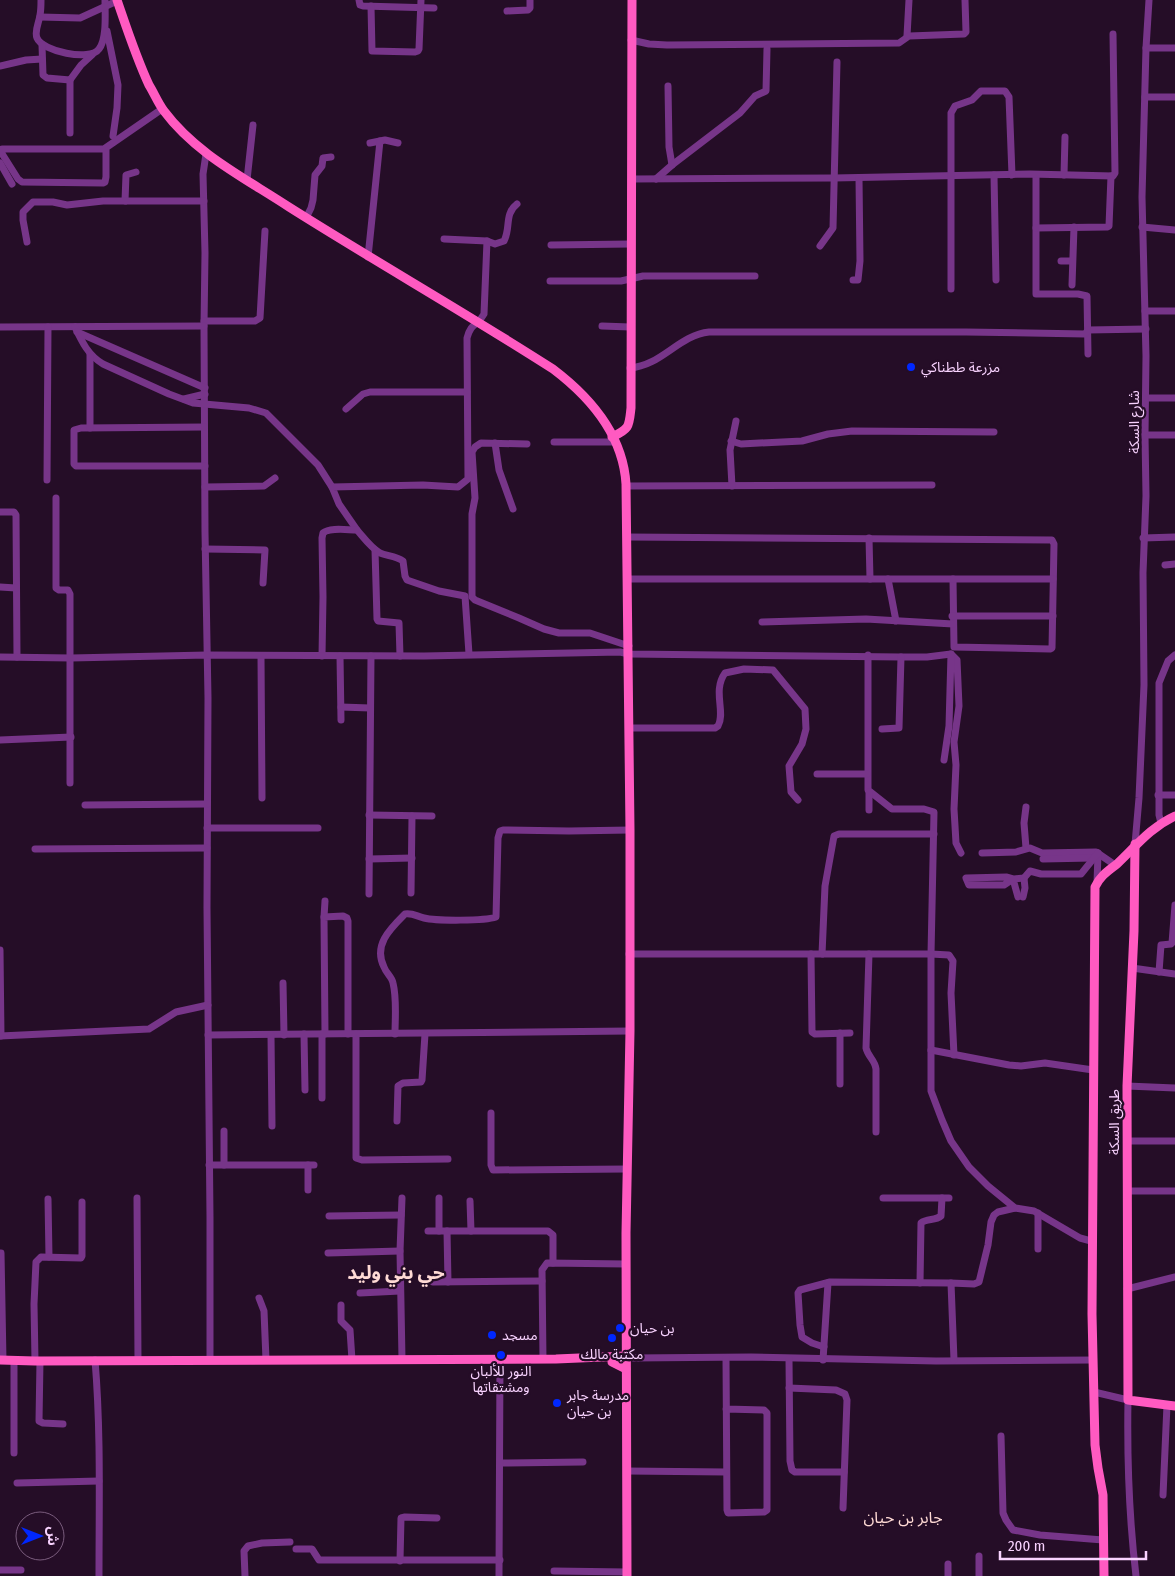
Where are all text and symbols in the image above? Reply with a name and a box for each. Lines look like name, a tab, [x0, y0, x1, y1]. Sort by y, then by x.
place label: مزرعة ططناكي	[921, 359, 1000, 378]
marker: مزرعة ططناكي	[905, 361, 917, 373]
street label: شارع السكة	[1126, 390, 1145, 454]
street label: طريق السكة	[1106, 1089, 1124, 1155]
district label: حي بني وليد	[347, 1261, 445, 1287]
place label: بن حيان	[630, 1320, 675, 1337]
marker: بن حيان	[614, 1322, 626, 1334]
place label: مسجد	[502, 1327, 538, 1344]
marker: مسجد	[486, 1329, 498, 1341]
marker: مكتبة مالك	[606, 1332, 618, 1344]
place label: مكتبة مالك	[581, 1346, 643, 1363]
marker: النور للألبان ومشتقاتها	[495, 1349, 507, 1361]
place label: النور للألبان ومشتقاتها	[471, 1363, 531, 1396]
place label: مدرسة جابر بن حيان	[566, 1387, 629, 1420]
marker: مدرسة جابر بن حيان	[551, 1397, 563, 1409]
district label: جابر بن حيان	[863, 1508, 943, 1527]
north arrow	[15, 1511, 65, 1561]
text: ش	[44, 1526, 61, 1546]
scale bar	[1000, 1528, 1146, 1560]
text: 200 m	[1008, 1537, 1045, 1555]

